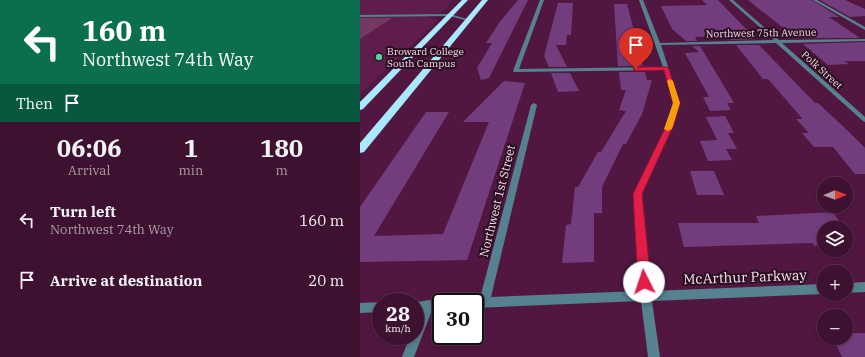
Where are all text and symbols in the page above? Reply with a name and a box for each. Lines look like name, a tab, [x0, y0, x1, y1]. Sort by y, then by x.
text: 160 m	[82, 12, 166, 49]
icon: left	[16, 16, 68, 68]
street label: Northwest 75th Avenue	[706, 26, 816, 40]
pin	[619, 28, 653, 69]
icon: arrive	[625, 34, 647, 56]
place label: Broward College South Campus	[387, 45, 464, 70]
text: Northwest 74th Way	[82, 48, 253, 71]
street label: Polk Street	[799, 48, 846, 92]
marker: Broward College South Campus	[374, 52, 384, 62]
icon: arrive	[61, 92, 83, 114]
text: Then	[16, 94, 53, 113]
text: 06:06	[57, 132, 122, 164]
text: 1	[184, 132, 198, 164]
text: 180	[260, 132, 303, 164]
street label: Northwest 1st Street	[476, 143, 518, 259]
text: Arrival	[68, 162, 110, 179]
text: min	[178, 162, 203, 179]
text: m	[275, 162, 288, 179]
north arrow	[817, 177, 853, 213]
map controls	[817, 177, 853, 345]
text: Turn left	[50, 202, 116, 221]
icon: left	[16, 209, 38, 231]
text: 160 m	[299, 211, 344, 230]
text: Northwest 74th Way	[50, 221, 174, 238]
button: layers	[817, 221, 853, 257]
position arrow	[623, 261, 665, 303]
button: +	[817, 265, 853, 301]
street label: McArthur Parkway	[683, 266, 808, 288]
icon: arrive	[16, 269, 38, 291]
text: Arrive at destination	[50, 271, 202, 290]
text: 20 m	[308, 271, 344, 290]
speed limit sign: 30	[432, 293, 484, 345]
text: 28	[386, 300, 410, 327]
button: −	[817, 309, 853, 345]
text: km/h	[385, 322, 411, 335]

